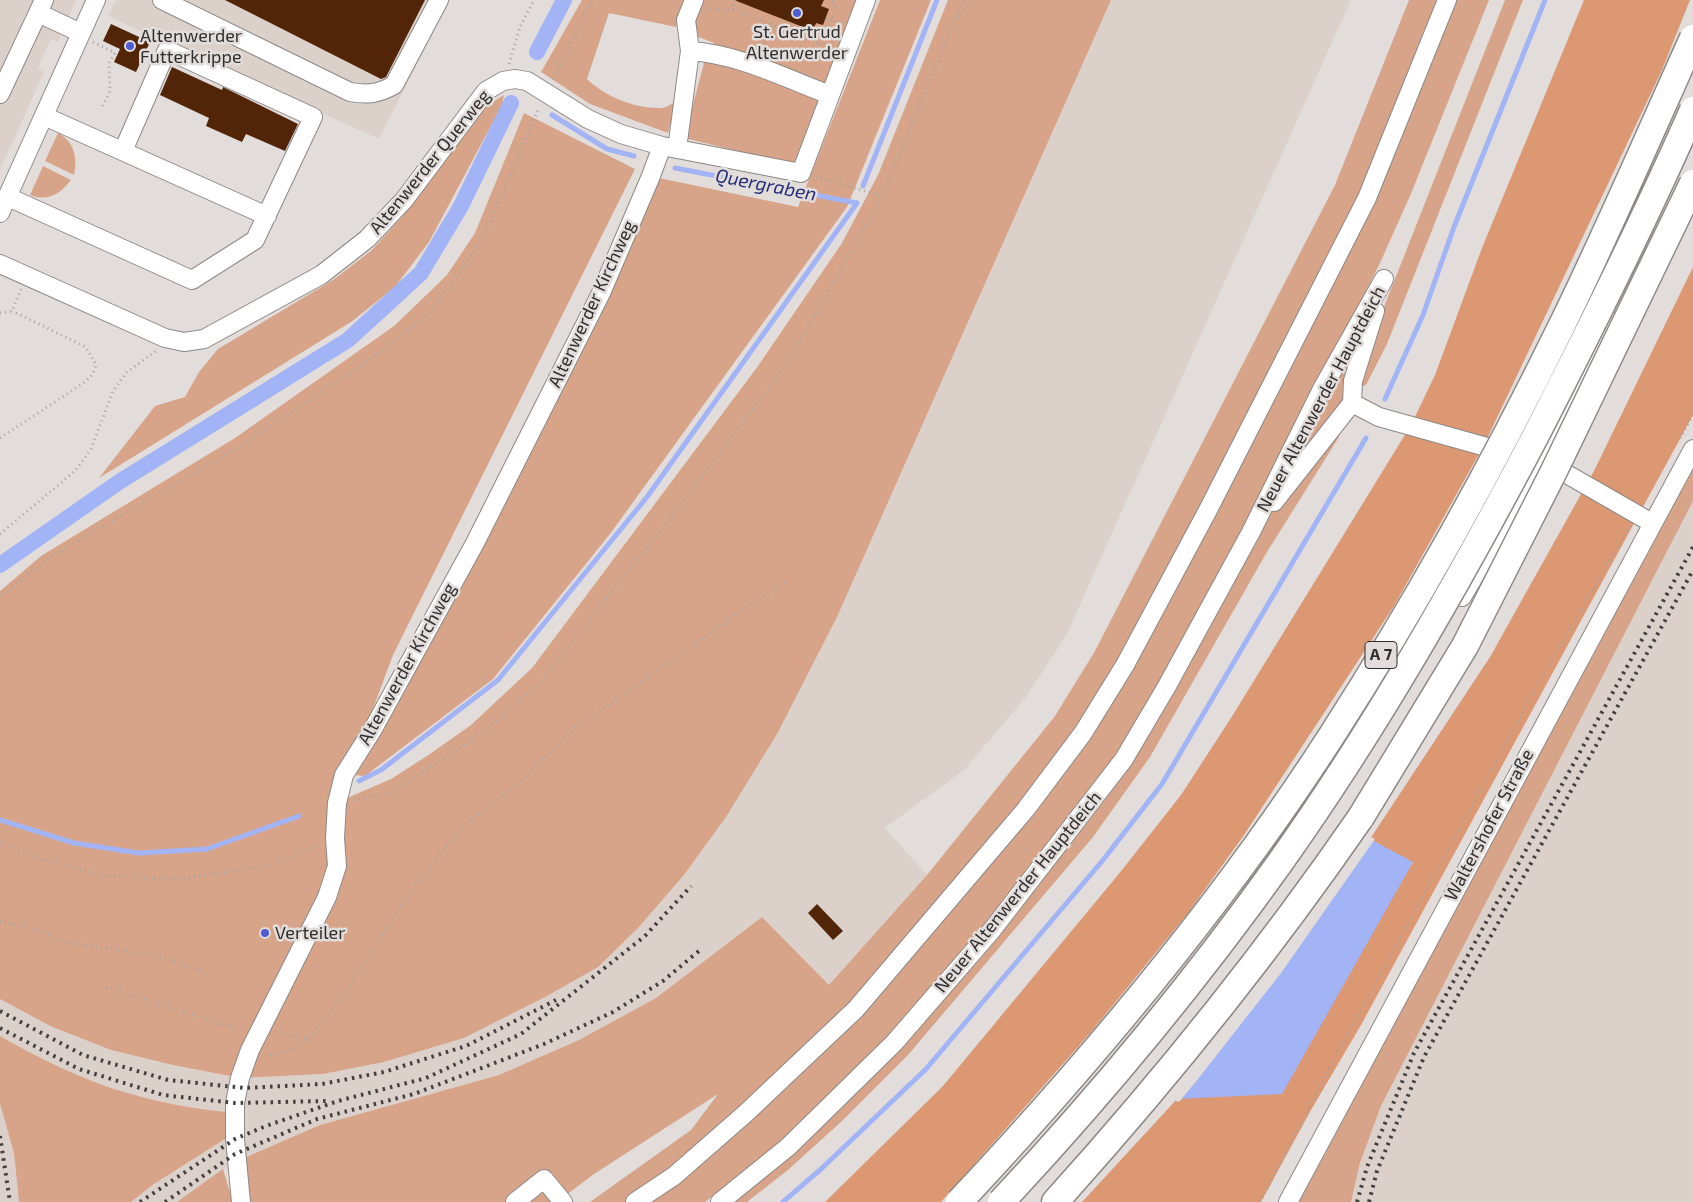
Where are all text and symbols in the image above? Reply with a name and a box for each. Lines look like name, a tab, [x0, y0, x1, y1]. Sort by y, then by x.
marker: St. Gertrud Altenwerder	[791, 7, 803, 19]
place label: St. Gertrud Altenwerder	[746, 21, 848, 64]
place label: Altenwerder Futterkrippe	[140, 25, 242, 68]
marker: Altenwerder Futterkrippe	[124, 40, 136, 52]
street label: Altenwerder Querweg	[365, 85, 495, 239]
water label: Quergraben	[714, 164, 818, 206]
street label: Altenwerder Kirchweg	[544, 217, 640, 391]
street label: Neuer Altenwerder Hauptdeich	[1252, 282, 1390, 516]
street label: Altenwerder Kirchweg	[353, 579, 461, 749]
road number: A 7	[1365, 642, 1397, 668]
street label: Waltershofer Straße	[1440, 745, 1538, 905]
street label: Neuer Altenwerder Hauptdeich	[930, 787, 1106, 997]
place label: Verteiler	[275, 922, 345, 944]
marker: Verteiler	[259, 927, 271, 939]

